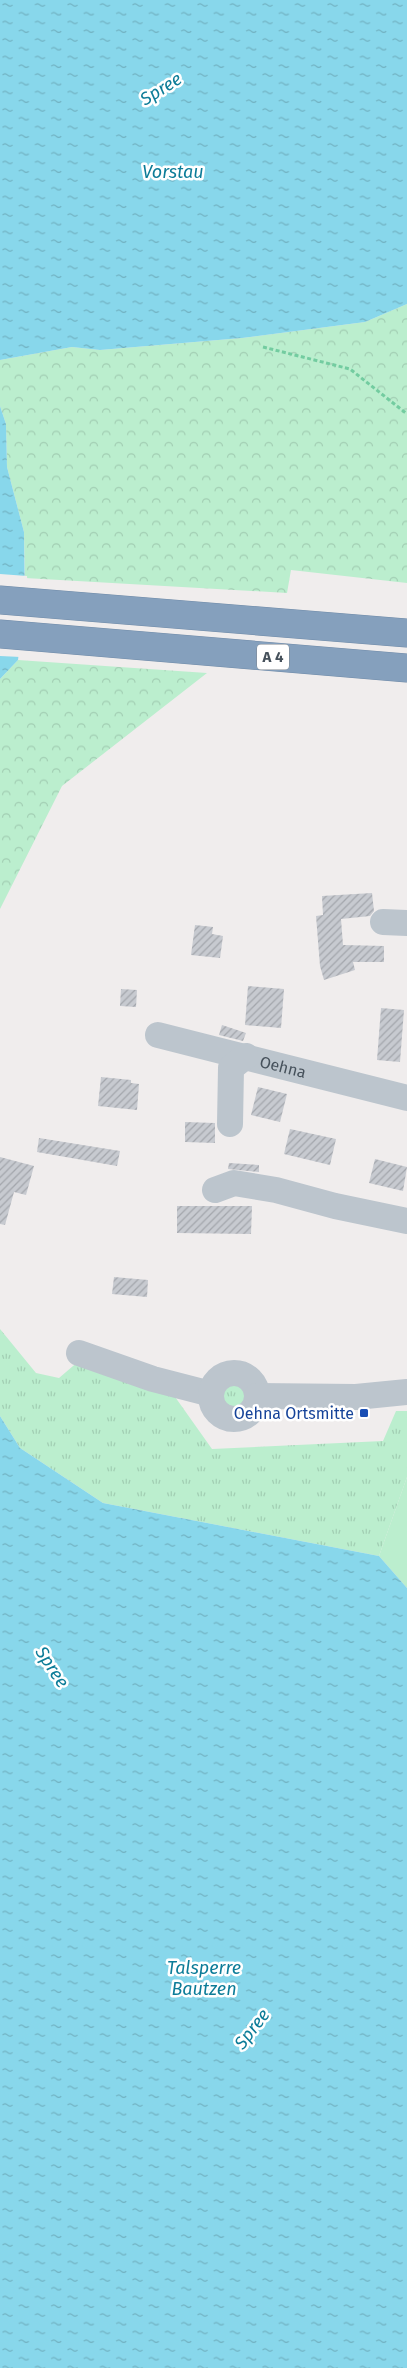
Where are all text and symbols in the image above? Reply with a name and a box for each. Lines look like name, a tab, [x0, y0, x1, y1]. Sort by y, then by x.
water label: Spree	[135, 68, 186, 111]
water label: Vorstau	[142, 161, 204, 183]
road number: A 4	[257, 644, 289, 670]
street label: Oehna	[258, 1052, 308, 1082]
place label: Oehna Ortsmitte	[234, 1404, 354, 1423]
marker: Oehna Ortsmitte	[358, 1407, 370, 1419]
water label: Spree	[30, 1641, 73, 1692]
water label: Talsperre Bautzen	[167, 1957, 241, 2000]
water label: Spree	[229, 2005, 275, 2054]

